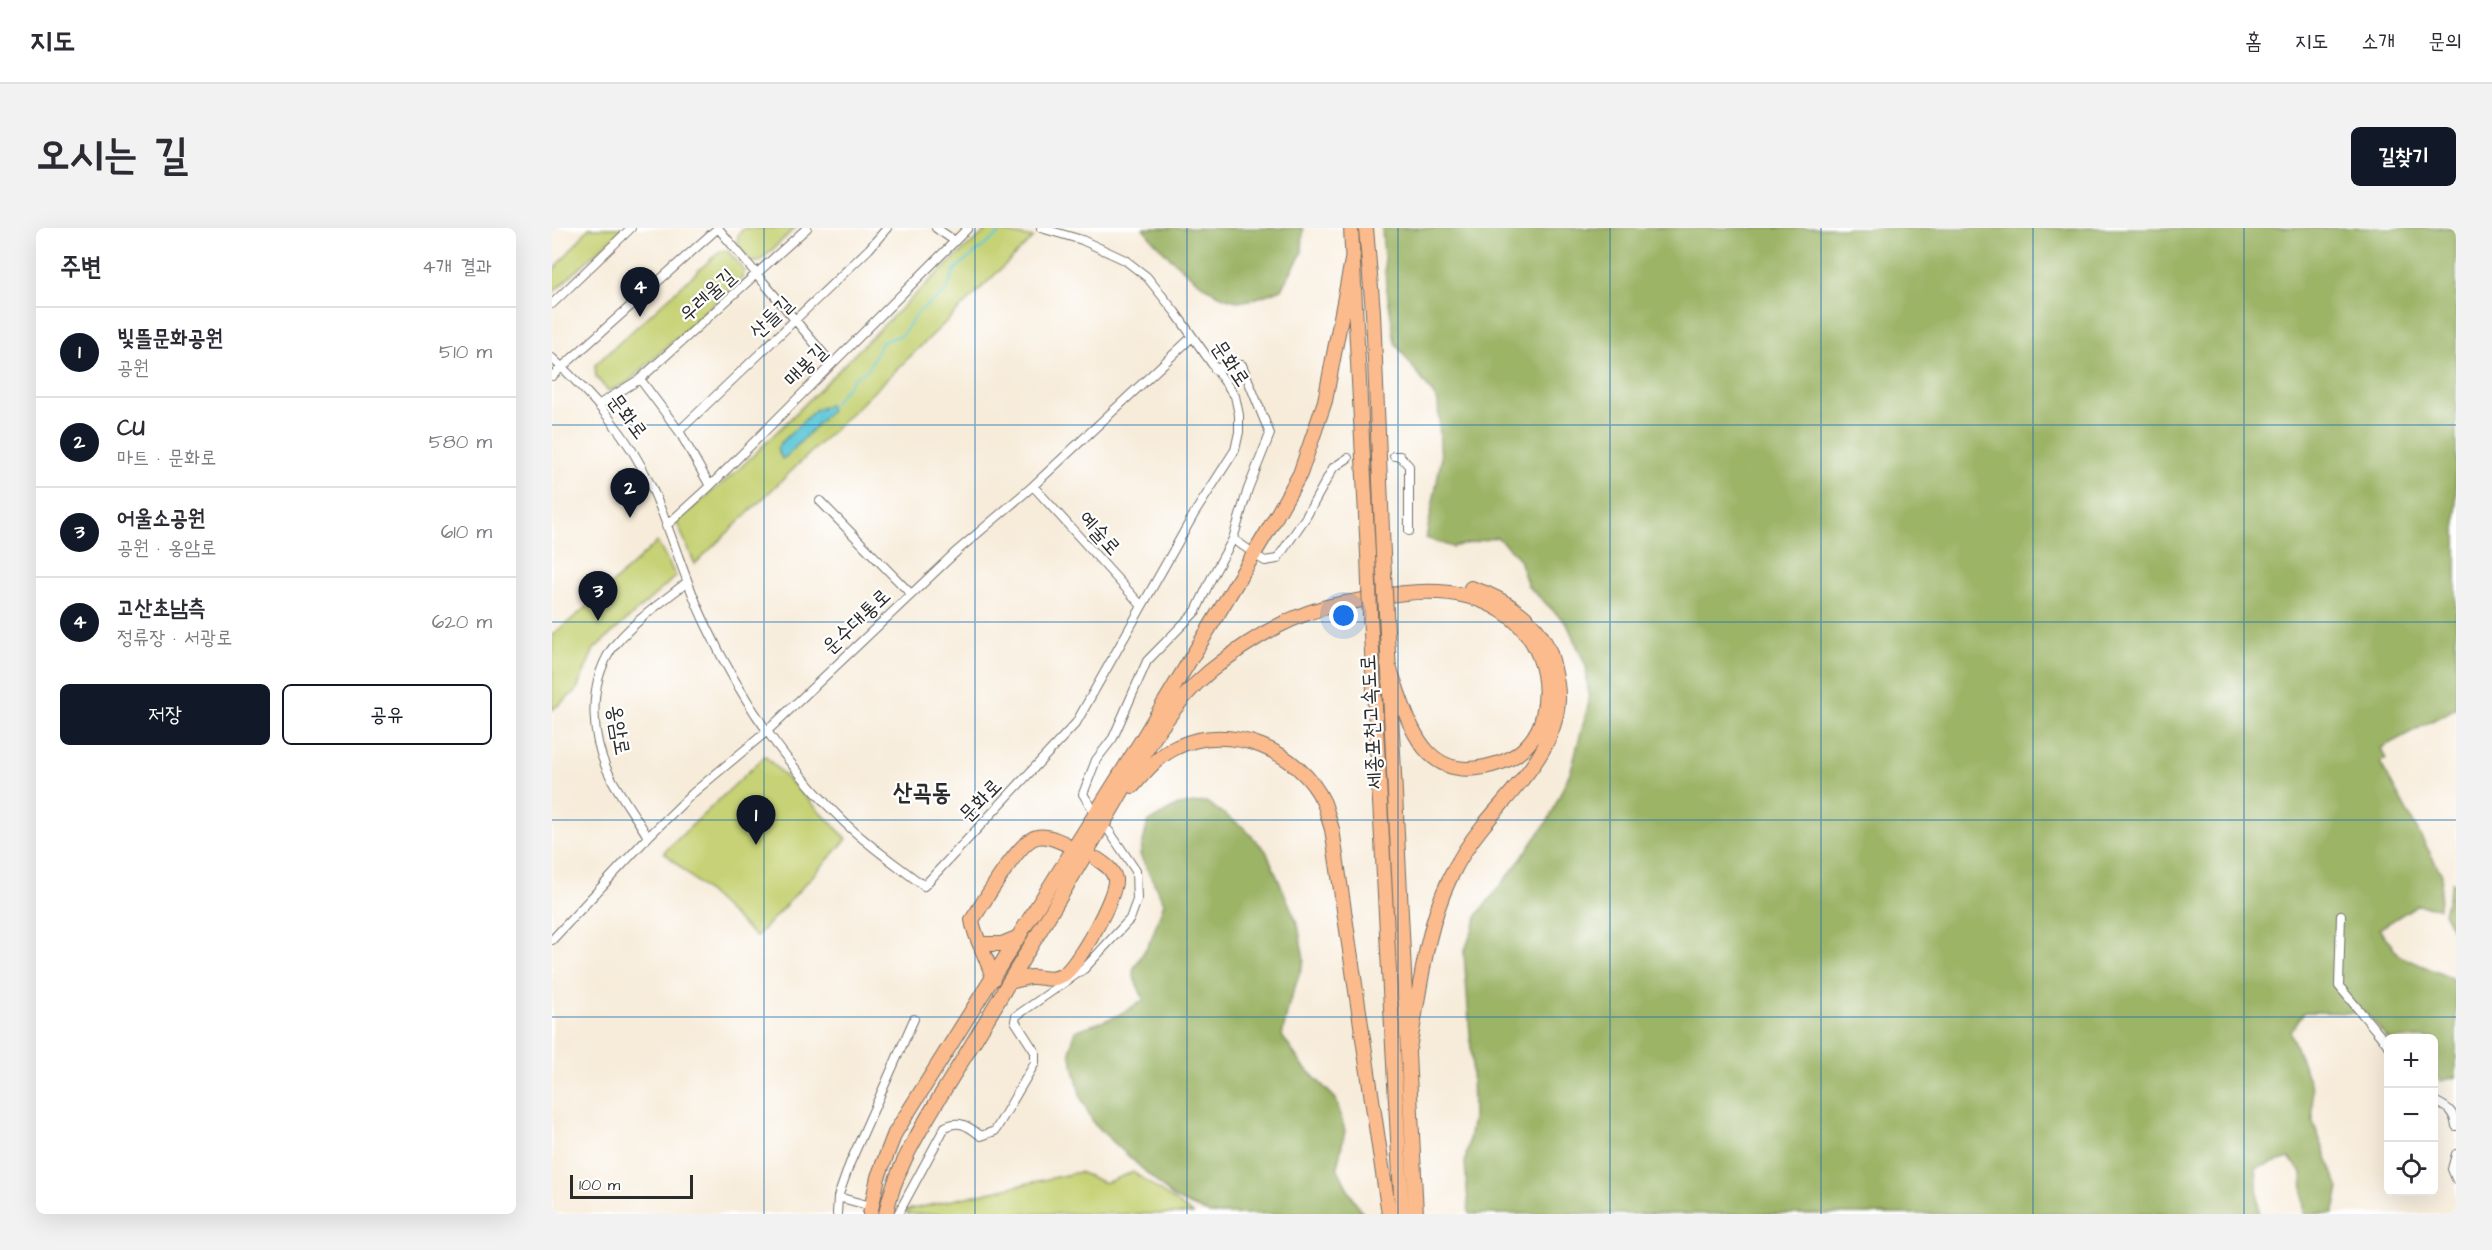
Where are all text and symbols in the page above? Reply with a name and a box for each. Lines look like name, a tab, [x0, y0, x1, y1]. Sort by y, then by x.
text: 지도	[30, 22, 75, 61]
text: 홈	[2245, 27, 2262, 56]
text: 지도	[2295, 27, 2328, 56]
text: 소개	[2361, 27, 2395, 56]
text: 문의	[2428, 27, 2462, 56]
text: 오시는 길	[36, 127, 188, 185]
button: 길찾기	[2351, 127, 2456, 186]
text: 주변	[60, 249, 102, 285]
text: 4개 결과	[422, 253, 492, 281]
street label: 우레울길	[673, 262, 742, 329]
pin: 4	[620, 268, 659, 317]
street label: 산들길	[743, 289, 800, 345]
text: 빛뜰문화공원	[117, 323, 223, 354]
street label: 문화로	[1204, 334, 1257, 392]
street label: 매봉길	[777, 337, 834, 394]
text: 1	[78, 338, 81, 366]
text: 510 m	[439, 338, 492, 366]
text: 공원	[117, 354, 149, 382]
street label: 문화로	[601, 387, 654, 445]
text: CU	[117, 413, 145, 444]
text: 2	[74, 428, 85, 456]
text: 580 m	[429, 428, 492, 456]
text: 마트 · 문화로	[117, 444, 216, 472]
pin: 2	[610, 468, 650, 518]
text: 어울소공원	[117, 503, 206, 534]
street label: 예술로	[1072, 505, 1127, 562]
text: 3	[74, 518, 85, 546]
text: 610 m	[441, 518, 492, 546]
text: 공원 · 옹암로	[117, 534, 216, 562]
pin: 3	[578, 572, 618, 621]
street label: 운수대통로	[816, 582, 897, 661]
text: 고산초남측	[117, 593, 206, 624]
your location	[1329, 601, 1358, 630]
text: 4	[73, 608, 86, 636]
text: 620 m	[432, 608, 492, 636]
text: 정류장 · 서광로	[117, 624, 232, 652]
street label: 세종포천고속도로	[1353, 654, 1390, 790]
button: 저장	[60, 684, 270, 745]
button: 공유	[282, 684, 492, 745]
street label: 옹암로	[600, 703, 637, 758]
street label: 문화로	[952, 772, 1008, 829]
district label: 산곡동	[893, 776, 951, 810]
pin: 1	[736, 796, 776, 845]
map controls	[2384, 1034, 2438, 1196]
button: +	[2384, 1034, 2438, 1088]
button: −	[2384, 1088, 2438, 1142]
button: locate	[2384, 1142, 2438, 1196]
scale bar	[570, 1172, 693, 1200]
text: 100 m	[579, 1174, 620, 1196]

